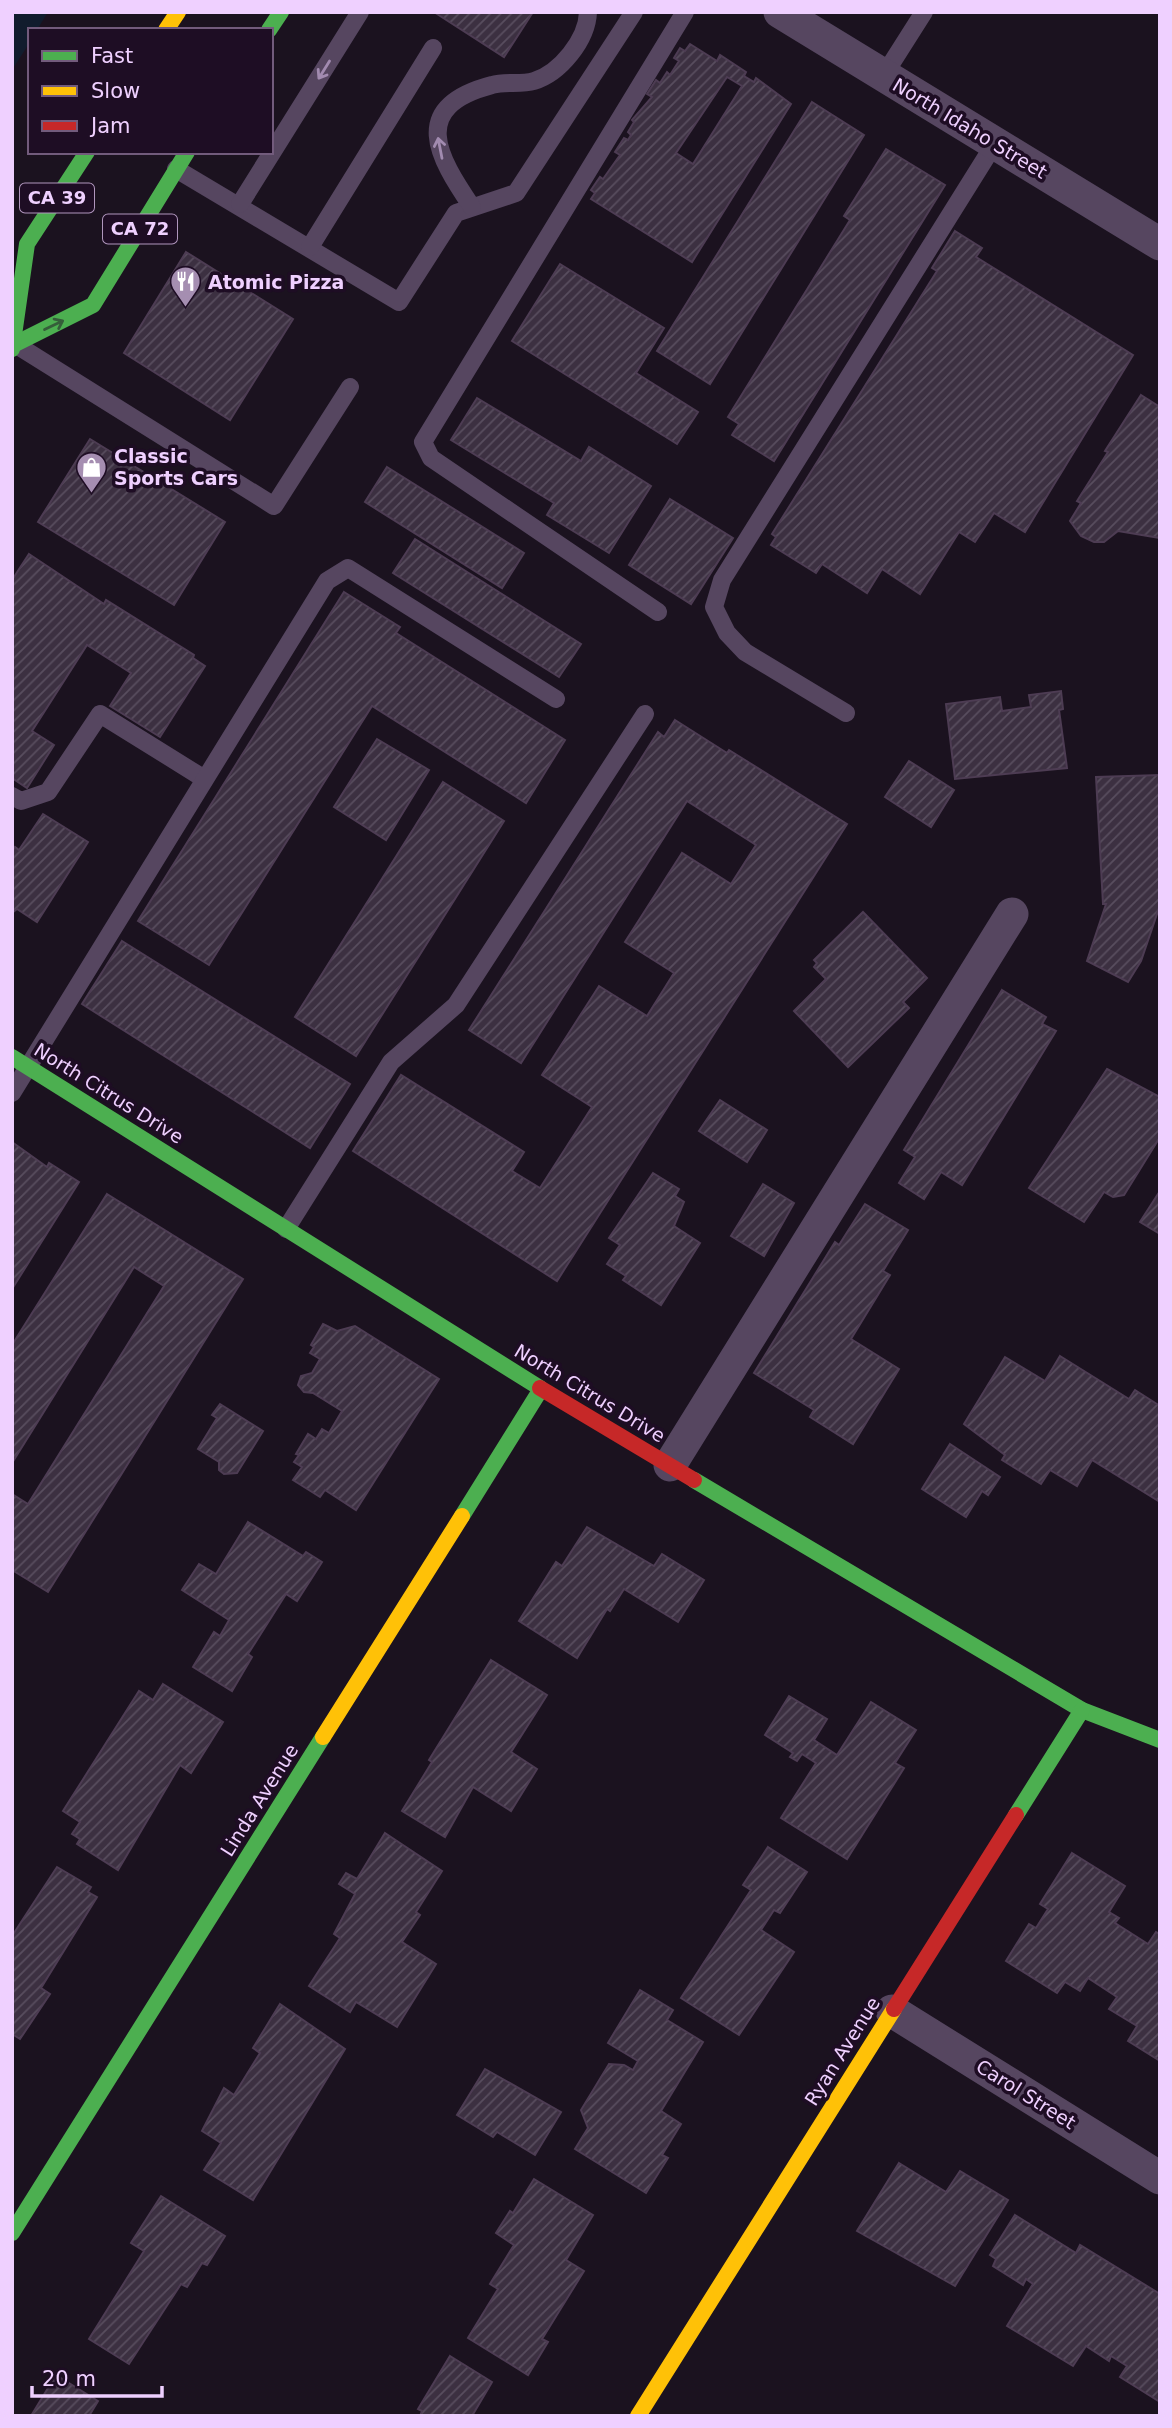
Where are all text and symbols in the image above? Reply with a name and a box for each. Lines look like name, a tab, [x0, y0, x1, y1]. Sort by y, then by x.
legend	[28, 28, 273, 154]
text: Fast	[91, 44, 133, 68]
one-way arrow	[316, 60, 330, 80]
street label: North Idaho Street	[889, 73, 1051, 183]
text: Slow	[91, 79, 140, 103]
text: Jam	[89, 114, 131, 138]
one-way arrow	[433, 137, 446, 160]
road number: CA 39	[20, 183, 94, 212]
road number: CA 72	[103, 214, 177, 244]
restaurant icon: Atomic Pizza	[168, 265, 202, 309]
place label: Atomic Pizza	[208, 271, 344, 293]
one-way arrow	[43, 317, 64, 331]
place label: Classic Sports Cars	[114, 445, 238, 489]
shop icon: Classic Sports Cars	[74, 450, 108, 494]
street label: North Citrus Drive	[30, 1038, 188, 1148]
street label: North Citrus Drive	[511, 1339, 669, 1447]
street label: Linda Avenue	[216, 1740, 302, 1860]
street label: Ryan Avenue	[800, 1993, 884, 2109]
street label: Carol Street	[972, 2055, 1080, 2133]
scale bar	[32, 2354, 161, 2398]
text: 20 m	[42, 2367, 96, 2391]

